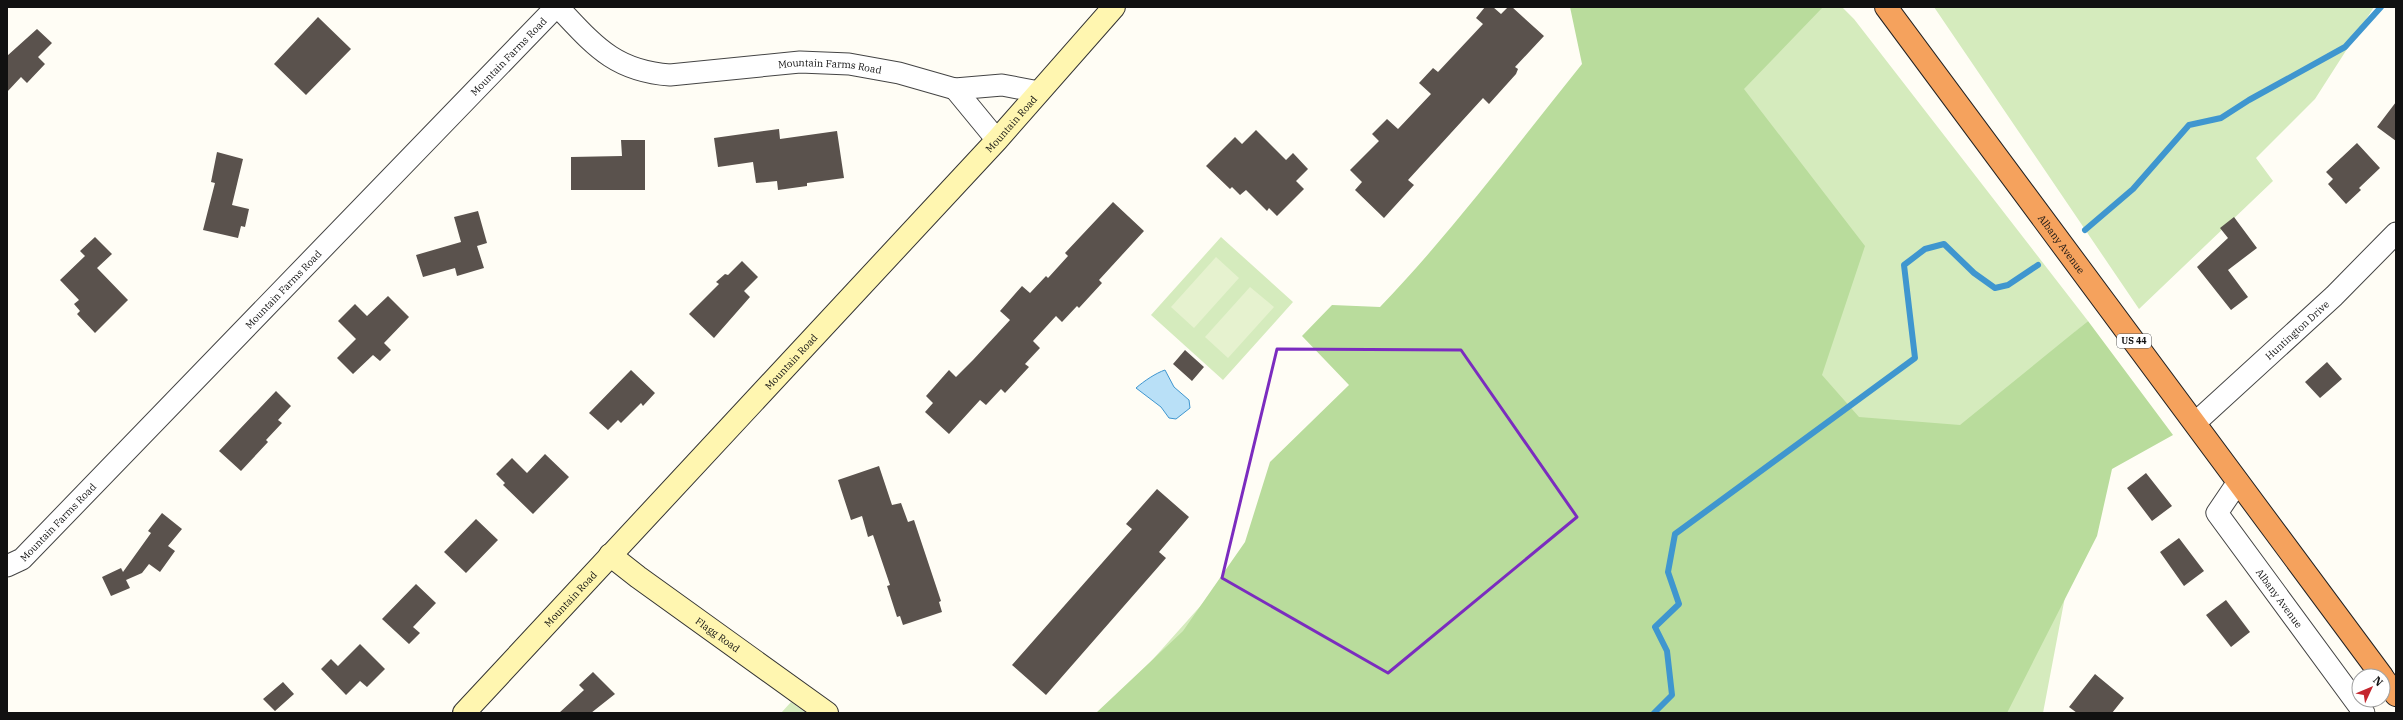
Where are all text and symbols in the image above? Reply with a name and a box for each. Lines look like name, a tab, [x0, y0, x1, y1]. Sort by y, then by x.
street label: Mountain Farms Road	[468, 15, 550, 99]
street label: Mountain Farms Road	[777, 56, 883, 77]
street label: Mountain Road	[983, 93, 1040, 155]
street label: Albany Avenue	[2035, 212, 2088, 276]
street label: Mountain Farms Road	[242, 248, 324, 331]
street label: Huntington Drive	[2263, 298, 2332, 363]
street label: Mountain Road	[762, 331, 820, 393]
road number: US 44	[2117, 334, 2151, 348]
street label: Mountain Farms Road	[17, 480, 99, 564]
street label: Albany Avenue	[2253, 566, 2305, 631]
street label: Mountain Road	[541, 568, 600, 630]
street label: Flagg Road	[693, 614, 742, 655]
north arrow	[2351, 668, 2391, 708]
text: N	[2370, 673, 2386, 689]

